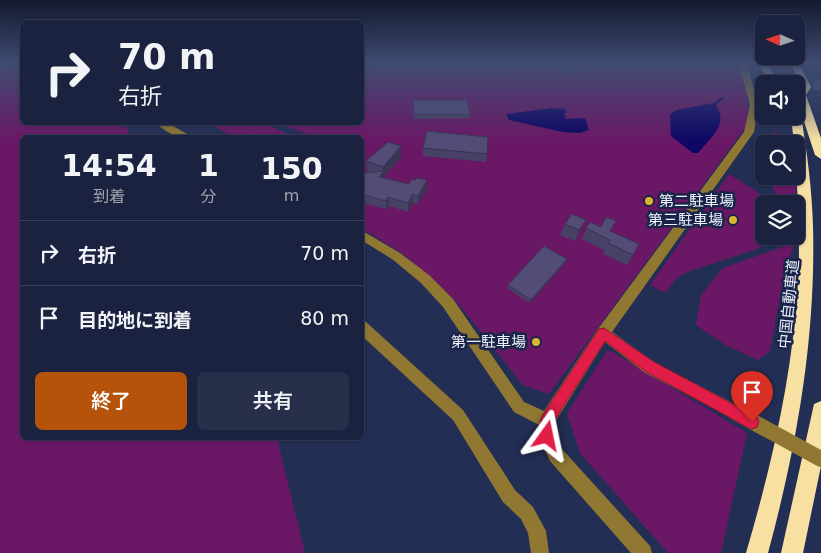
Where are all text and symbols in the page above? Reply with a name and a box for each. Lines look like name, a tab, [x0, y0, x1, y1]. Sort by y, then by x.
north arrow	[755, 15, 805, 65]
map controls	[755, 15, 805, 245]
text: 70 m	[118, 37, 215, 77]
icon: right	[35, 40, 100, 105]
button: sound	[755, 75, 805, 125]
text: 右折	[118, 84, 162, 109]
button: search	[755, 135, 805, 185]
text: 14:54	[61, 148, 157, 183]
text: 1	[198, 148, 219, 183]
text: 150	[260, 151, 323, 186]
text: m	[284, 186, 299, 205]
text: 到着	[93, 187, 125, 206]
text: 分	[200, 187, 216, 206]
place label: 第二駐車場	[659, 192, 734, 210]
marker: 第二駐車場	[643, 195, 655, 207]
button: layers	[755, 195, 805, 245]
place label: 第三駐車場	[648, 211, 723, 229]
marker: 第三駐車場	[727, 214, 739, 226]
icon: right	[35, 239, 63, 267]
text: 70 m	[300, 242, 349, 264]
text: 右折	[78, 244, 116, 266]
street label: 中国自動車道	[775, 258, 803, 350]
icon: arrive	[35, 304, 63, 332]
text: 80 m	[300, 307, 349, 329]
text: 目的地に到着	[78, 309, 192, 331]
place label: 第一駐車場	[451, 333, 526, 351]
marker: 第一駐車場	[530, 336, 542, 348]
pin	[731, 371, 773, 422]
button: 終了	[35, 372, 187, 430]
button: 共有	[197, 372, 349, 430]
icon: arrive	[738, 378, 766, 406]
position arrow	[520, 409, 572, 461]

